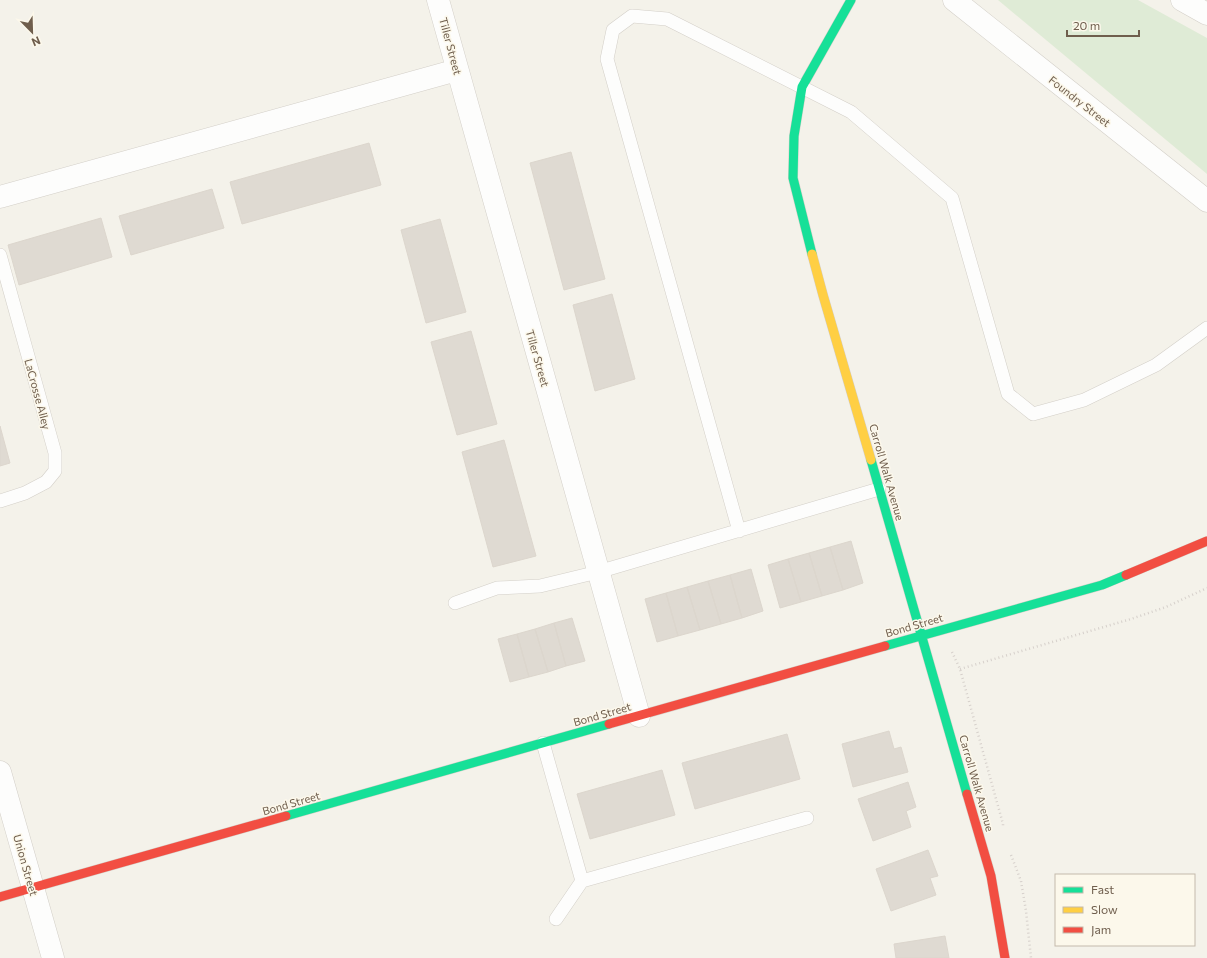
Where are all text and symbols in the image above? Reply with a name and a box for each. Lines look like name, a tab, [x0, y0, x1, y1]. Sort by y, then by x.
north arrow	[12, 12, 52, 52]
scale bar	[1067, 12, 1139, 38]
street label: Tiller Street	[437, 16, 465, 77]
text: 20 m	[1073, 18, 1100, 32]
text: N	[30, 34, 42, 49]
street label: Foundry Street	[1047, 73, 1114, 129]
street label: Tiller Street	[524, 328, 552, 389]
street label: LaCrosse Alley	[22, 357, 54, 431]
street label: Carroll Walk Avenue	[867, 422, 907, 522]
street label: Bond Street	[884, 610, 945, 639]
street label: Bond Street	[572, 699, 633, 728]
street label: Carroll Walk Avenue	[957, 733, 997, 833]
street label: Bond Street	[261, 788, 322, 817]
street label: Union Street	[11, 833, 41, 898]
legend	[1055, 874, 1195, 946]
text: Fast	[1091, 882, 1114, 896]
text: Slow	[1091, 902, 1118, 916]
text: Jam	[1091, 922, 1111, 937]

